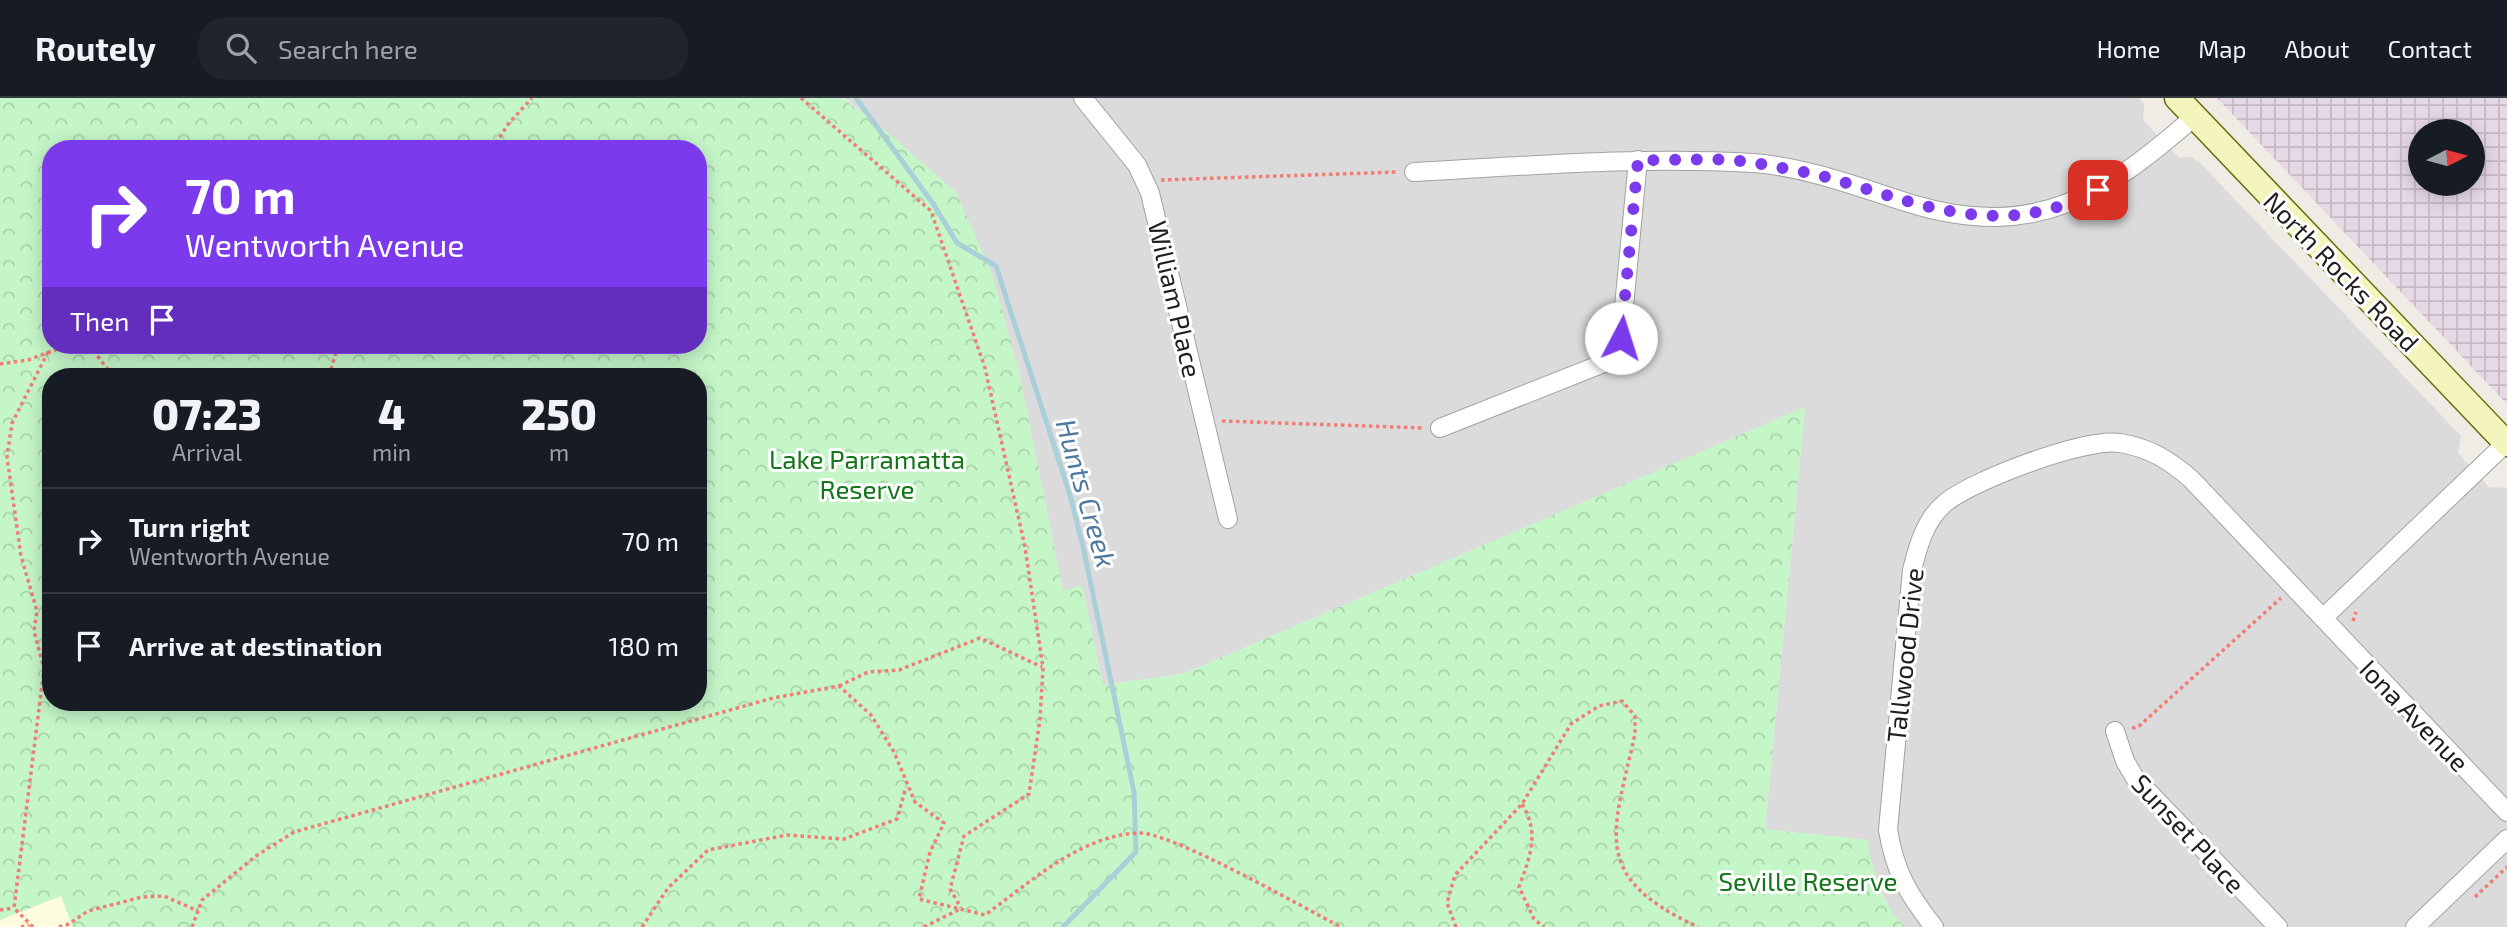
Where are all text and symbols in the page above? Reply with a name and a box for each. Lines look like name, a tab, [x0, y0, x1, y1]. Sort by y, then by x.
search box	[198, 17, 688, 80]
text: Routely	[35, 28, 156, 68]
icon: search	[222, 29, 260, 67]
text: Search here	[278, 33, 418, 64]
text: Home	[2097, 34, 2160, 63]
text: Map	[2198, 34, 2246, 63]
text: About	[2284, 34, 2350, 63]
text: Contact	[2388, 34, 2472, 63]
north arrow	[2408, 119, 2485, 196]
map controls	[2408, 119, 2485, 196]
pin	[2068, 160, 2128, 220]
text: 70 m	[185, 165, 296, 224]
icon: right	[70, 168, 161, 259]
icon: arrive	[2079, 171, 2117, 209]
street label: North Rocks Road	[2258, 185, 2426, 357]
street label: William Place	[1143, 218, 1209, 380]
text: Wentworth Avenue	[185, 225, 464, 263]
icon: arrive	[143, 301, 181, 339]
position arrow	[1584, 301, 1658, 375]
text: Then	[70, 305, 129, 336]
text: 07:23	[152, 388, 262, 438]
text: 4	[378, 388, 405, 438]
text: 250	[521, 388, 597, 438]
water label: Hunts Creek	[1050, 415, 1124, 571]
text: Arrival	[172, 438, 242, 466]
text: min	[372, 438, 411, 466]
text: m	[549, 438, 569, 466]
park label: Lake Parramatta Reserve	[769, 443, 965, 504]
text: Turn right	[129, 511, 250, 542]
icon: right	[70, 522, 108, 560]
text: 70 m	[621, 525, 679, 556]
text: Wentworth Avenue	[129, 542, 330, 570]
street label: Tallwood Drive	[1879, 566, 1929, 744]
icon: arrive	[70, 627, 108, 665]
text: Arrive at destination	[129, 630, 382, 661]
text: 180 m	[609, 630, 679, 661]
street label: Iona Avenue	[2354, 653, 2476, 777]
street label: Sunset Place	[2126, 767, 2252, 899]
park label: Seville Reserve	[1719, 865, 1897, 896]

